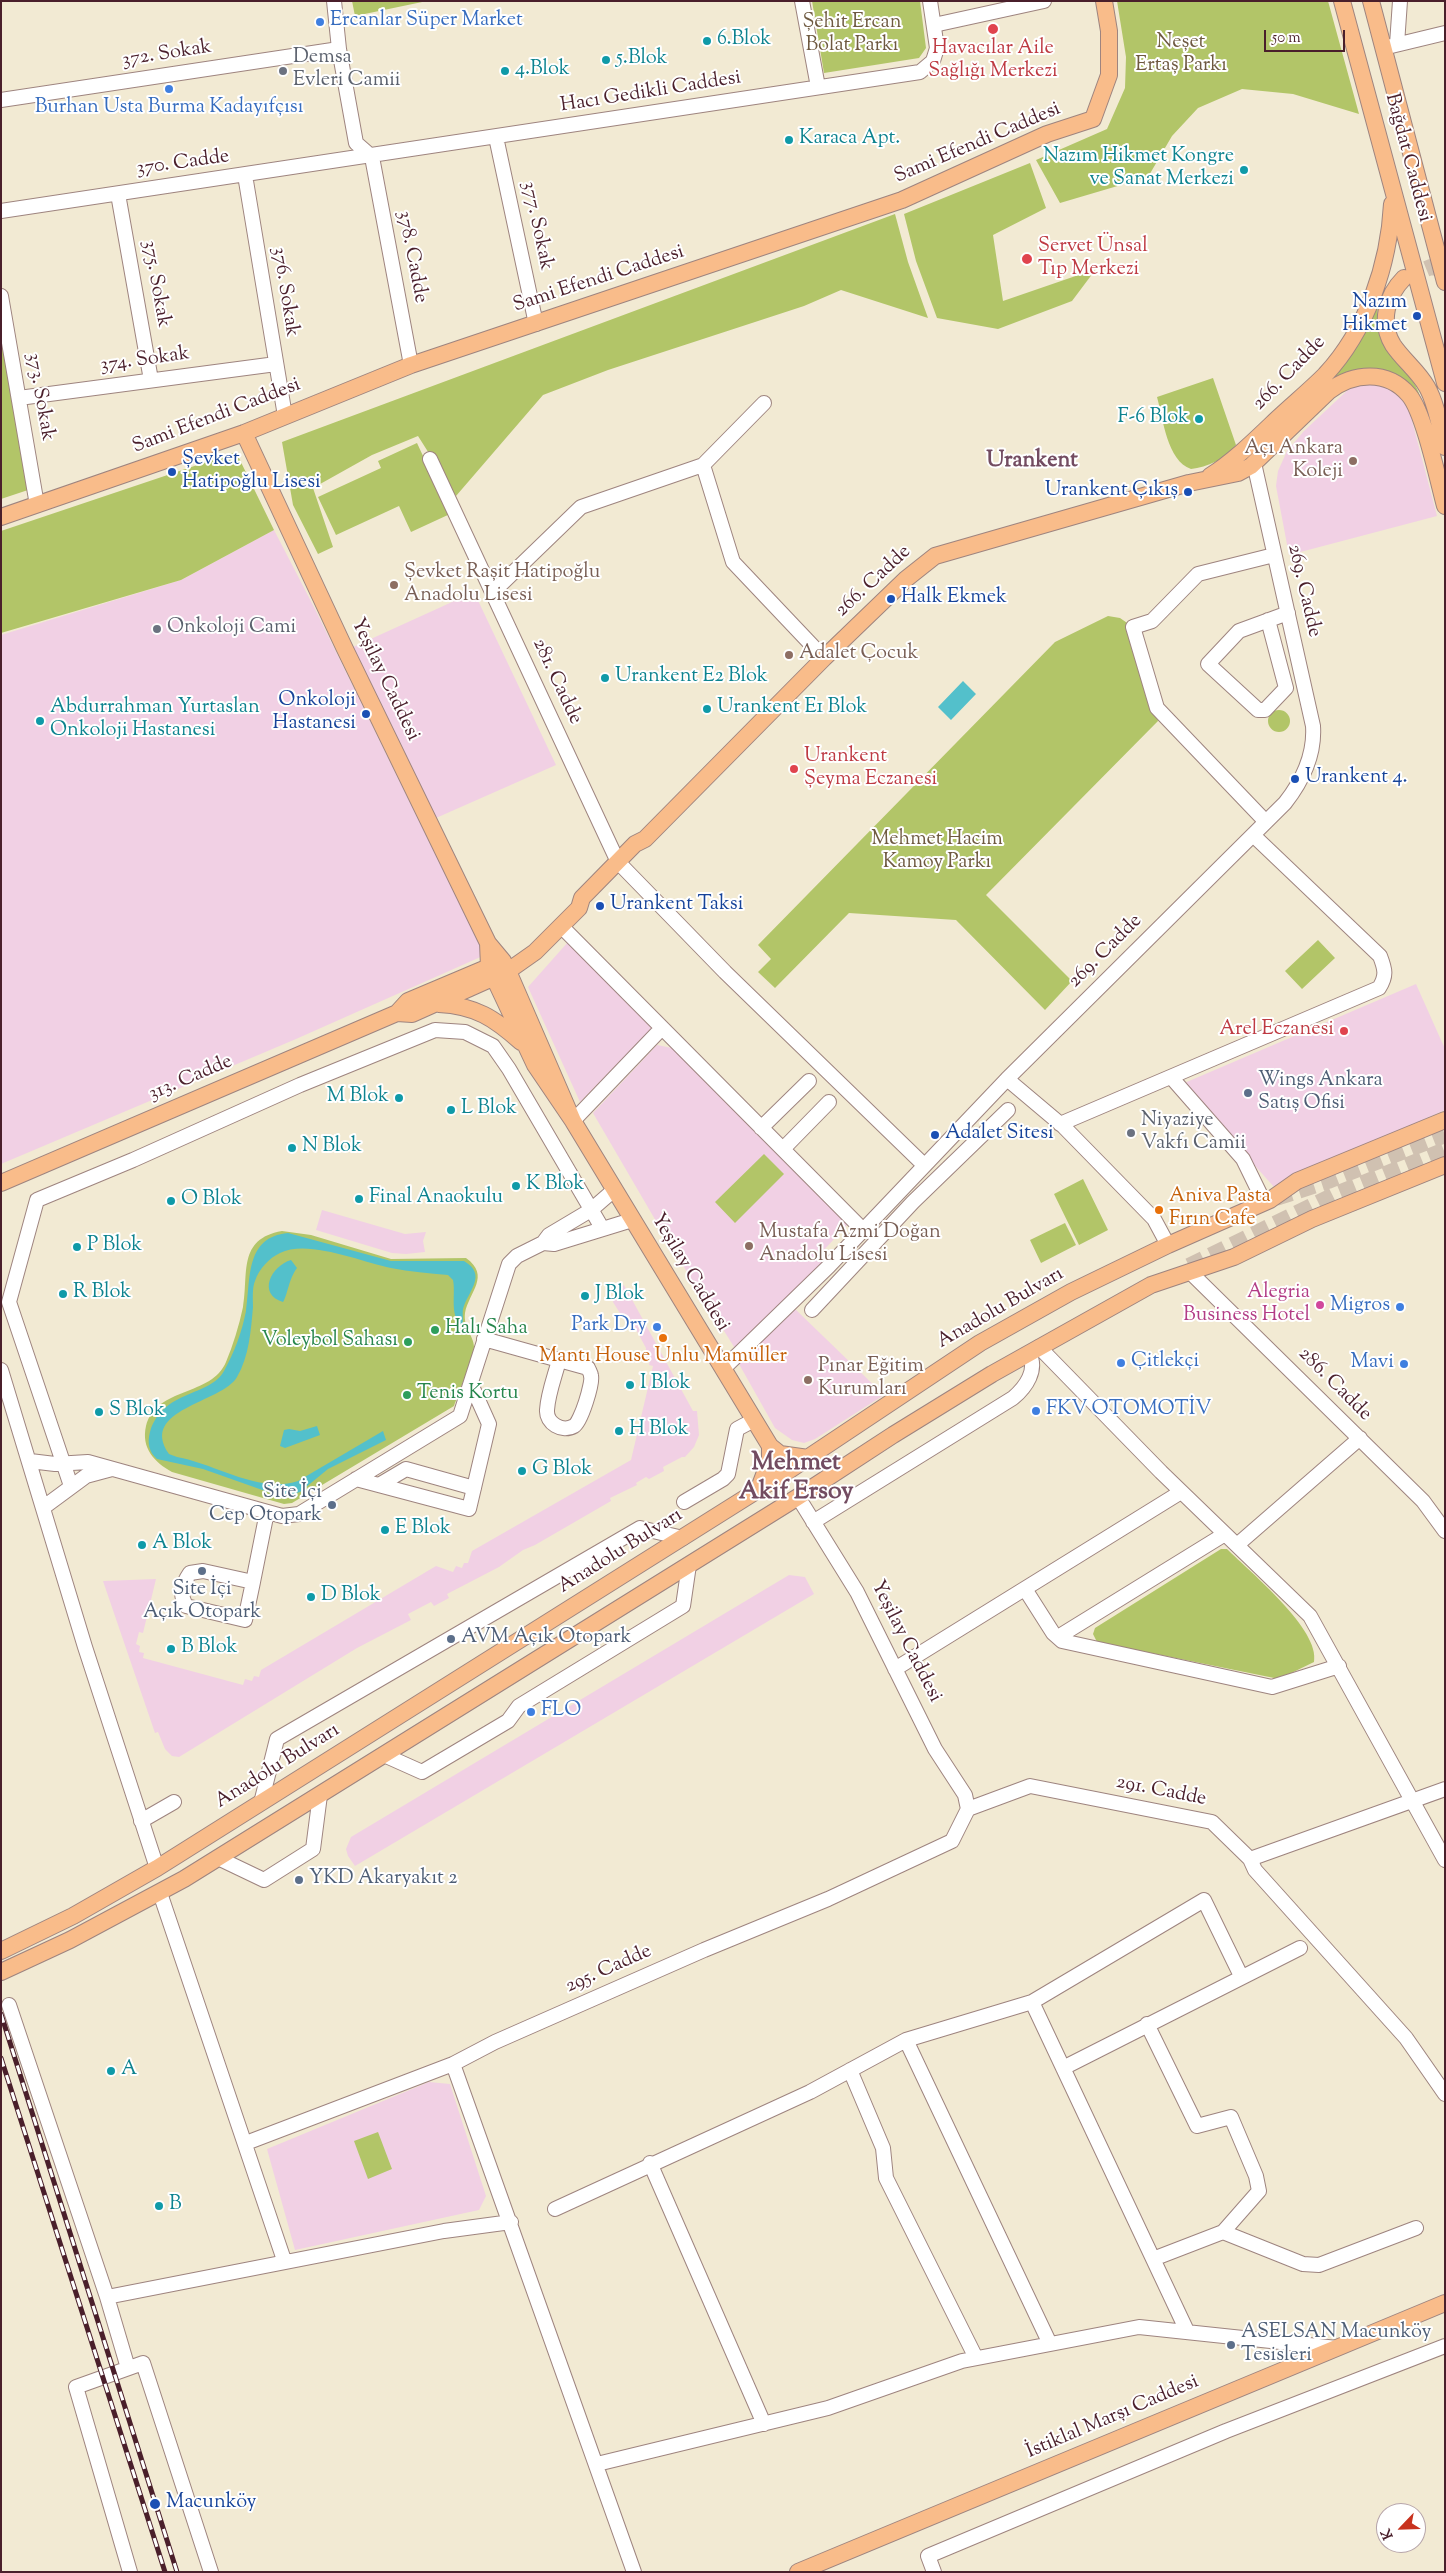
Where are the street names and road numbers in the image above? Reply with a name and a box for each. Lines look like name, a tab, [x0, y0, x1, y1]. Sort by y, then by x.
street label: 372. Sokak	[121, 36, 213, 74]
street label: Hacı Gedikli Caddesi	[559, 67, 743, 119]
street label: Bağdat Caddesi	[1378, 91, 1436, 225]
street label: Sami Efendi Caddesi	[891, 98, 1065, 190]
street label: 370. Cadde	[135, 146, 231, 182]
street label: 377. Sokak	[515, 179, 557, 273]
street label: 378. Cadde	[390, 209, 432, 305]
street label: 375. Sokak	[136, 239, 174, 329]
street label: Sami Efendi Caddesi	[511, 241, 687, 319]
street label: 376. Sokak	[265, 245, 303, 339]
street label: 266. Cadde	[1249, 332, 1331, 416]
street label: 374. Sokak	[99, 343, 191, 379]
street label: 373. Sokak	[19, 351, 59, 443]
street label: Sami Efendi Caddesi	[130, 374, 304, 460]
street label: 266. Cadde	[831, 541, 917, 623]
street label: 269. Cadde	[1281, 542, 1325, 640]
street label: Yeşilay Caddesi	[344, 615, 424, 745]
street label: 281. Cadde	[526, 635, 586, 729]
street label: 269. Cadde	[1064, 910, 1148, 994]
street label: 313. Cadde	[146, 1051, 236, 1107]
street label: Yeşilay Caddesi	[644, 1210, 734, 1336]
street label: Anadolu Bulvarı	[933, 1263, 1069, 1355]
street label: 286. Cadde	[1292, 1343, 1376, 1427]
street label: Anadolu Bulvarı	[554, 1504, 688, 1600]
street label: Yeşilay Caddesi	[864, 1577, 946, 1707]
street label: Anadolu Bulvarı	[211, 1719, 345, 1815]
street label: 291. Cadde	[1114, 1771, 1208, 1813]
street label: 295. Cadde	[562, 1940, 656, 2000]
street label: İstiklal Marşı Caddesi	[1023, 2371, 1203, 2465]

